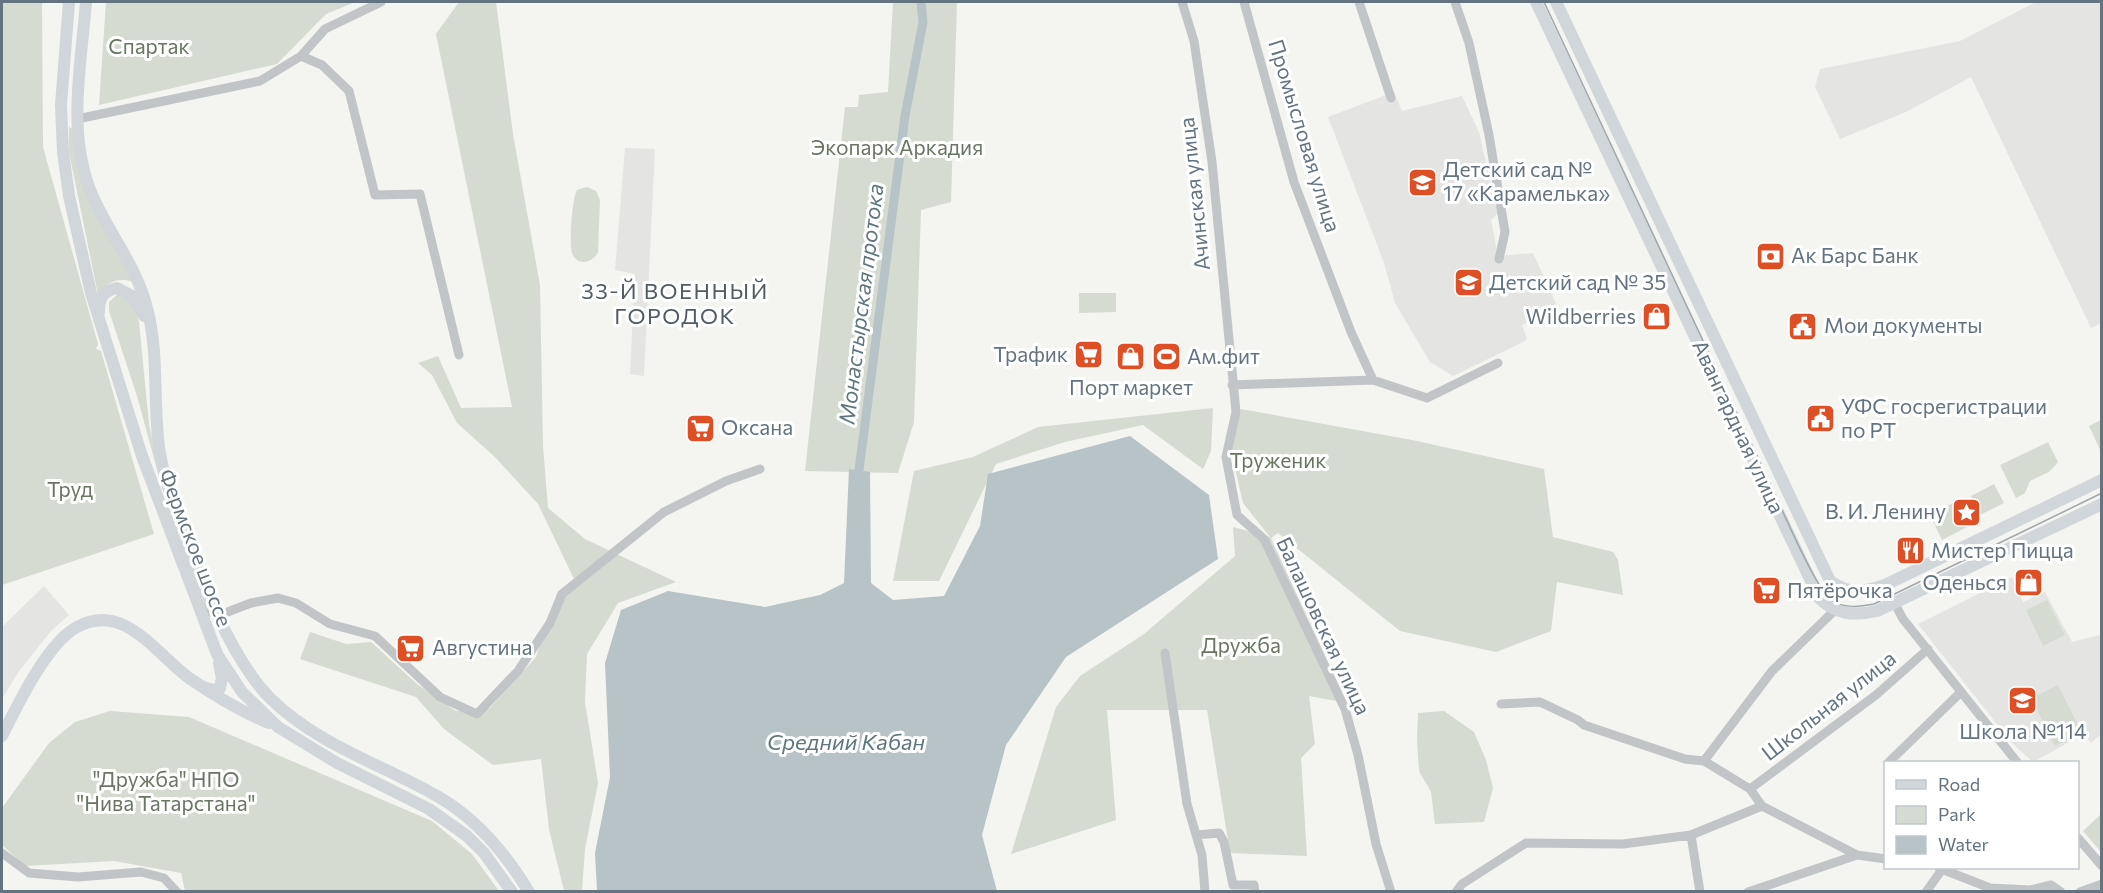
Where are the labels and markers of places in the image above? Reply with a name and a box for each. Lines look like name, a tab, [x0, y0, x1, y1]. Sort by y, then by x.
place label: Детский сад № 17 «Карамелька»	[1443, 156, 1610, 205]
school or university icon: Детский сад № 17 «Карамелька»	[1406, 166, 1438, 198]
bank icon: Ак Барс Банк	[1754, 240, 1786, 272]
place label: Ак Барс Банк	[1791, 242, 1919, 267]
school or university icon: Детский сад № 35	[1452, 267, 1484, 299]
place label: Детский сад № 35	[1489, 269, 1666, 294]
shop icon: Wildberries	[1641, 301, 1673, 333]
place label: Wildberries	[1525, 303, 1636, 328]
public building icon: Мои документы	[1787, 310, 1819, 342]
place label: Мои документы	[1824, 312, 1983, 337]
supermarket icon: Трафик	[1073, 339, 1105, 371]
place label: Трафик	[993, 341, 1068, 366]
shop icon: Порт маркет	[1115, 341, 1147, 373]
sports icon: Ам.фит	[1150, 341, 1182, 373]
place label: Ам.фит	[1187, 343, 1260, 368]
place label: Порт маркет	[1069, 374, 1193, 399]
place label: УФС госрегистрации по РТ	[1841, 393, 2047, 442]
public building icon: УФС госрегистрации по РТ	[1804, 403, 1836, 435]
supermarket icon: Оксана	[684, 412, 716, 444]
place label: Оксана	[721, 414, 793, 439]
place icon: В. И. Ленину	[1951, 496, 1983, 528]
place label: В. И. Ленину	[1825, 498, 1946, 523]
restaurant icon: Мистер Пицца	[1894, 535, 1926, 567]
place label: Мистер Пицца	[1931, 537, 2074, 562]
shop icon: Оденься	[2012, 567, 2044, 599]
place label: Оденься	[1923, 569, 2007, 594]
supermarket icon: Пятёрочка	[1750, 575, 1782, 607]
place label: Пятёрочка	[1787, 577, 1893, 602]
supermarket icon: Августина	[395, 632, 427, 664]
place label: Августина	[432, 634, 533, 659]
school or university icon: Школа №114	[2007, 685, 2039, 717]
place label: Школа №114	[1959, 718, 2087, 743]

